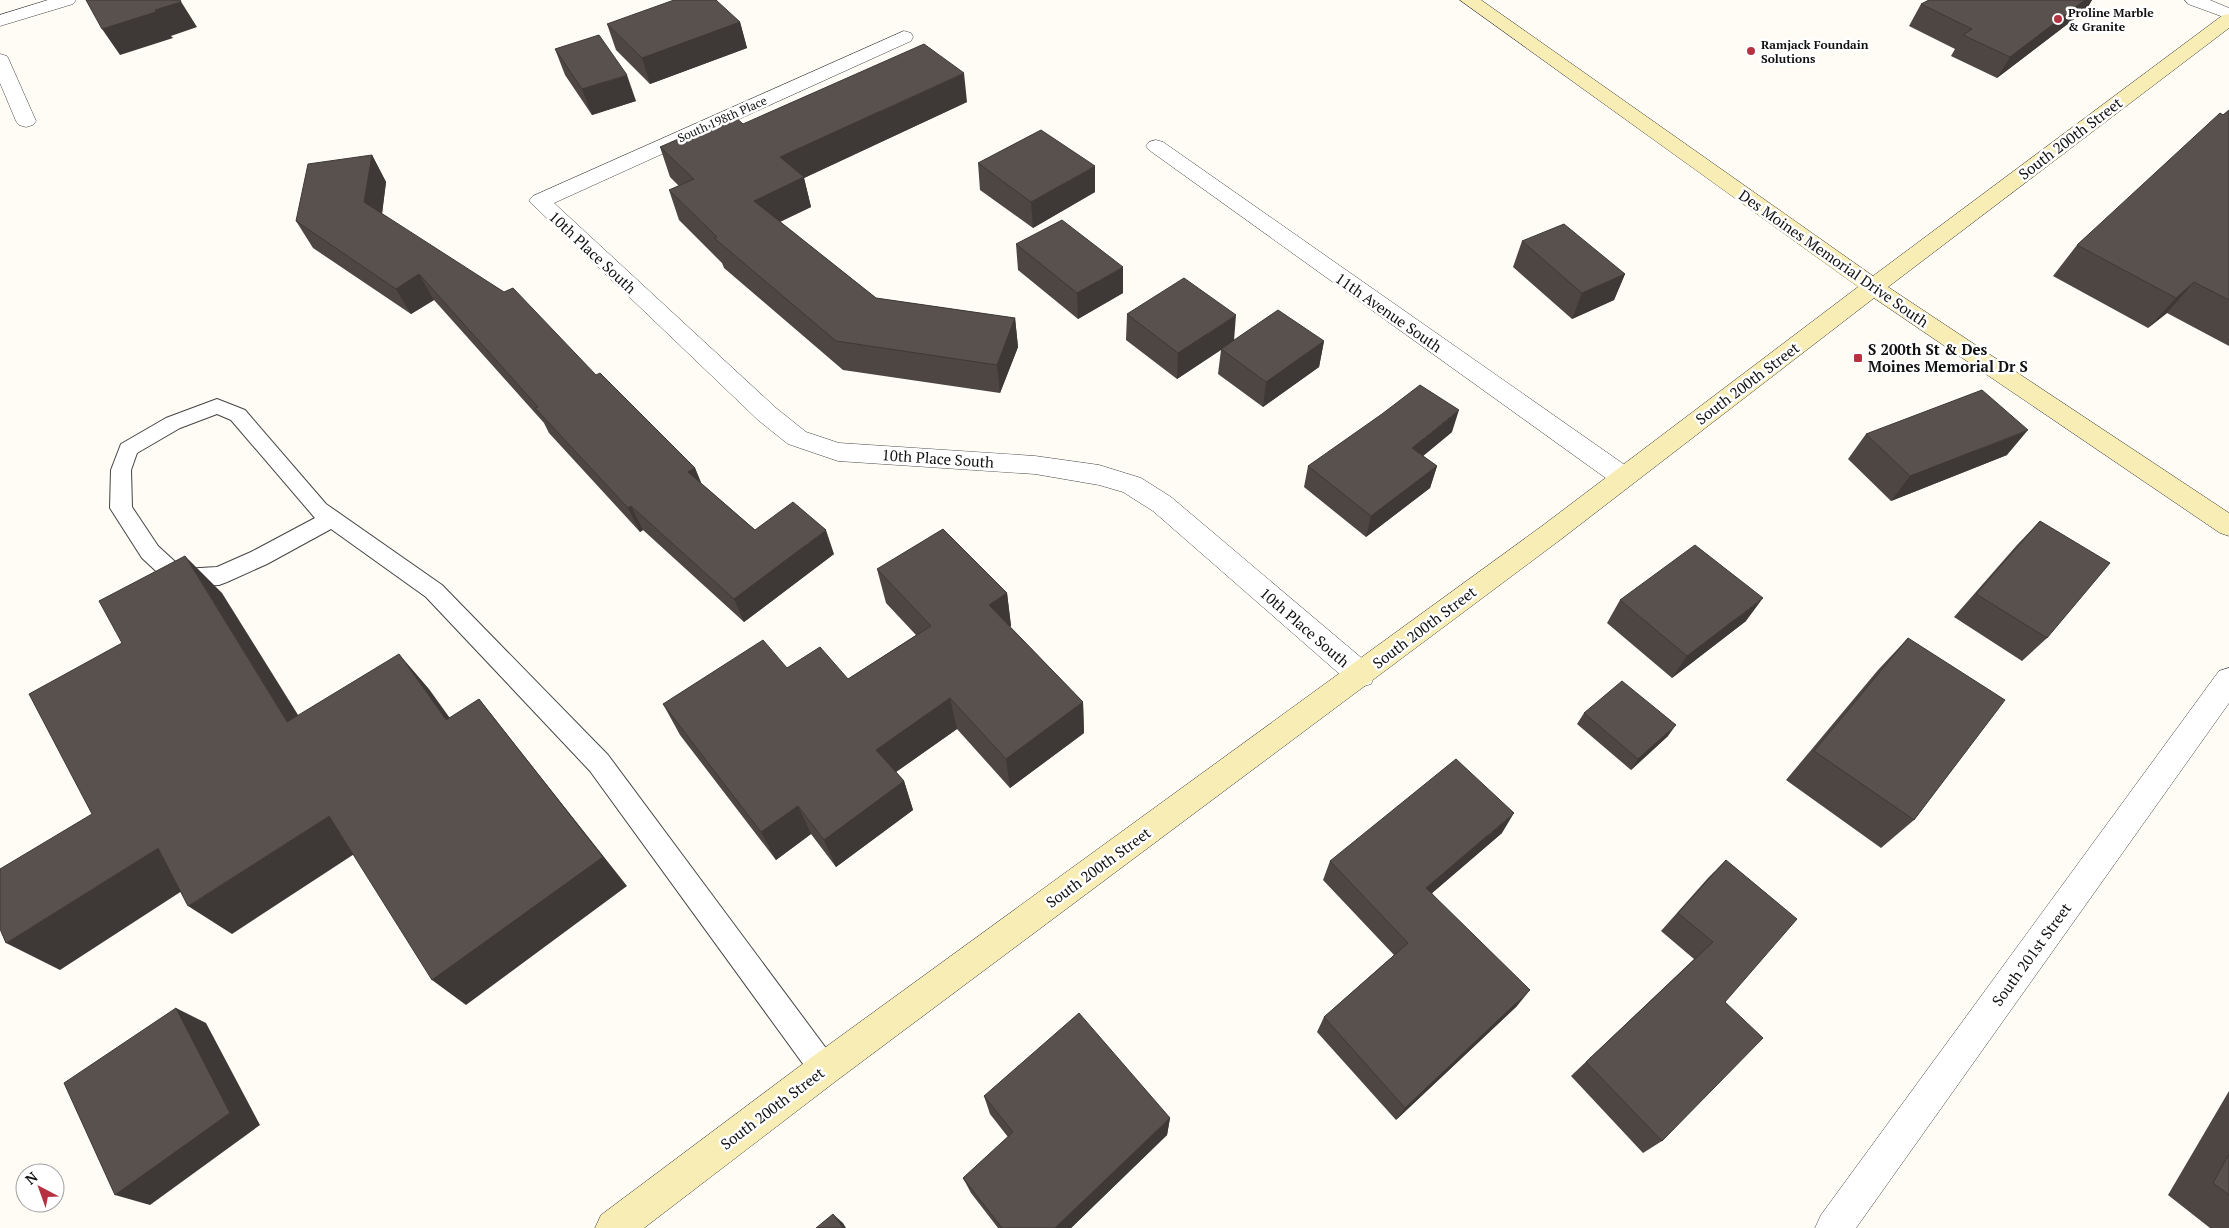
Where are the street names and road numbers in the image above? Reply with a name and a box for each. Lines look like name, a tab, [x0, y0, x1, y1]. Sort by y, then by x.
street label: South 200th Street	[2014, 92, 2126, 184]
street label: South 198th Place	[675, 93, 769, 145]
street label: Des Moines Memorial Drive South	[1735, 185, 1933, 331]
street label: 10th Place South	[545, 206, 641, 298]
street label: 11th Avenue South	[1332, 268, 1446, 356]
street label: South 200th Street	[1691, 337, 1803, 429]
street label: 10th Place South	[881, 444, 995, 472]
street label: South 200th Street	[1368, 581, 1480, 673]
street label: 10th Place South	[1256, 583, 1354, 671]
street label: South 200th Street	[1042, 822, 1155, 912]
street label: South 201st Street	[1987, 898, 2075, 1009]
street label: South 200th Street	[716, 1062, 828, 1154]

